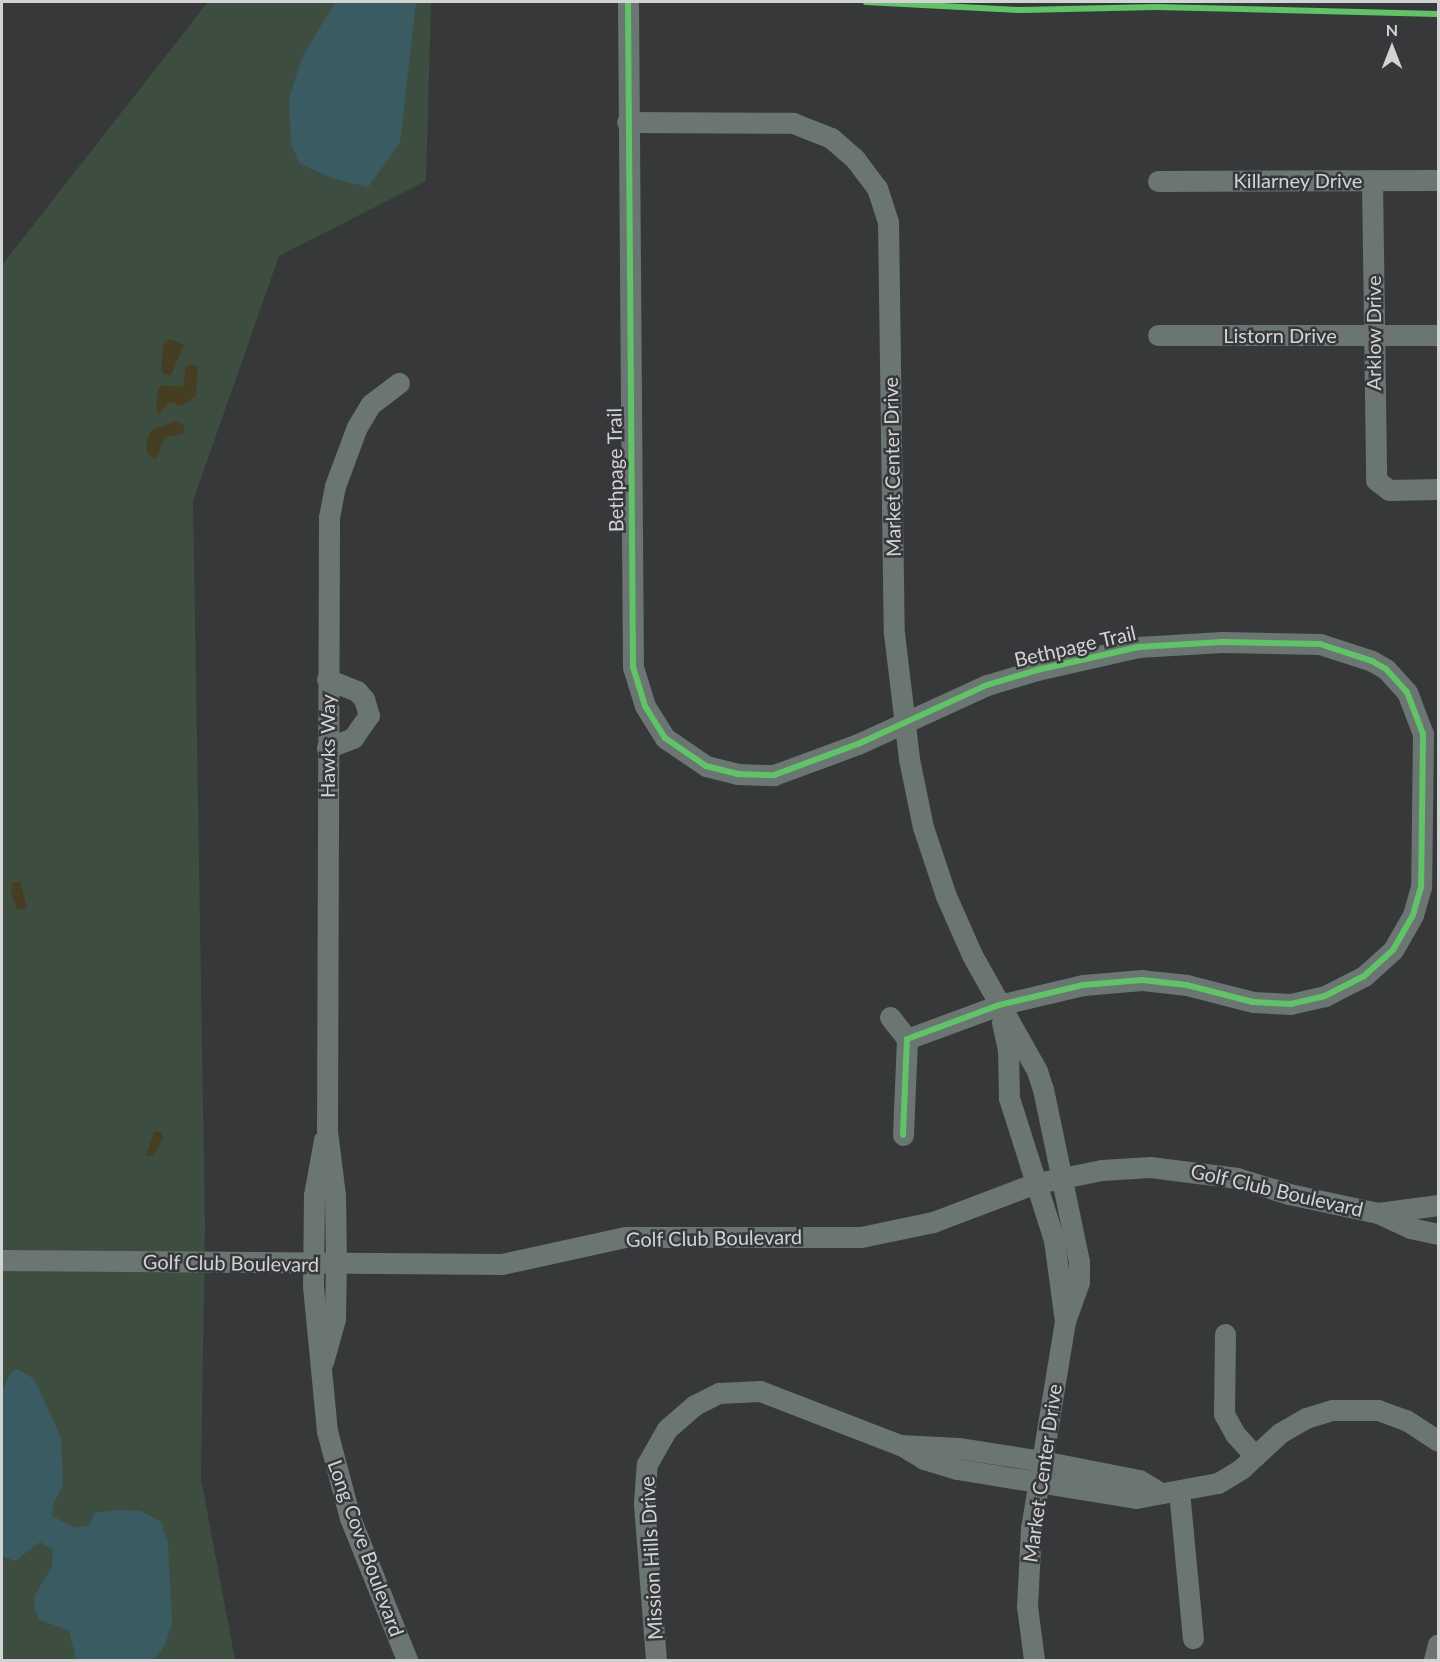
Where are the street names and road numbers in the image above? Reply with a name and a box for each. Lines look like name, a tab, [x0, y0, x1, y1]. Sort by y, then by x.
street label: Killarney Drive	[1233, 168, 1363, 192]
street label: Arklow Drive	[1361, 275, 1385, 391]
street label: Listorn Drive	[1223, 323, 1337, 347]
street label: Market Center Drive	[878, 377, 906, 557]
street label: Bethpage Trail	[602, 407, 628, 533]
street label: Bethpage Trail	[1011, 620, 1139, 672]
street label: Hawks Way	[315, 694, 339, 798]
street label: Golf Club Boulevard	[1188, 1158, 1366, 1222]
street label: Golf Club Boulevard	[625, 1224, 803, 1252]
street label: Golf Club Boulevard	[142, 1249, 320, 1277]
street label: Market Center Drive	[1018, 1382, 1066, 1564]
street label: Long Cove Boulevard	[323, 1457, 409, 1639]
street label: Mission Hills Drive	[635, 1476, 667, 1640]

